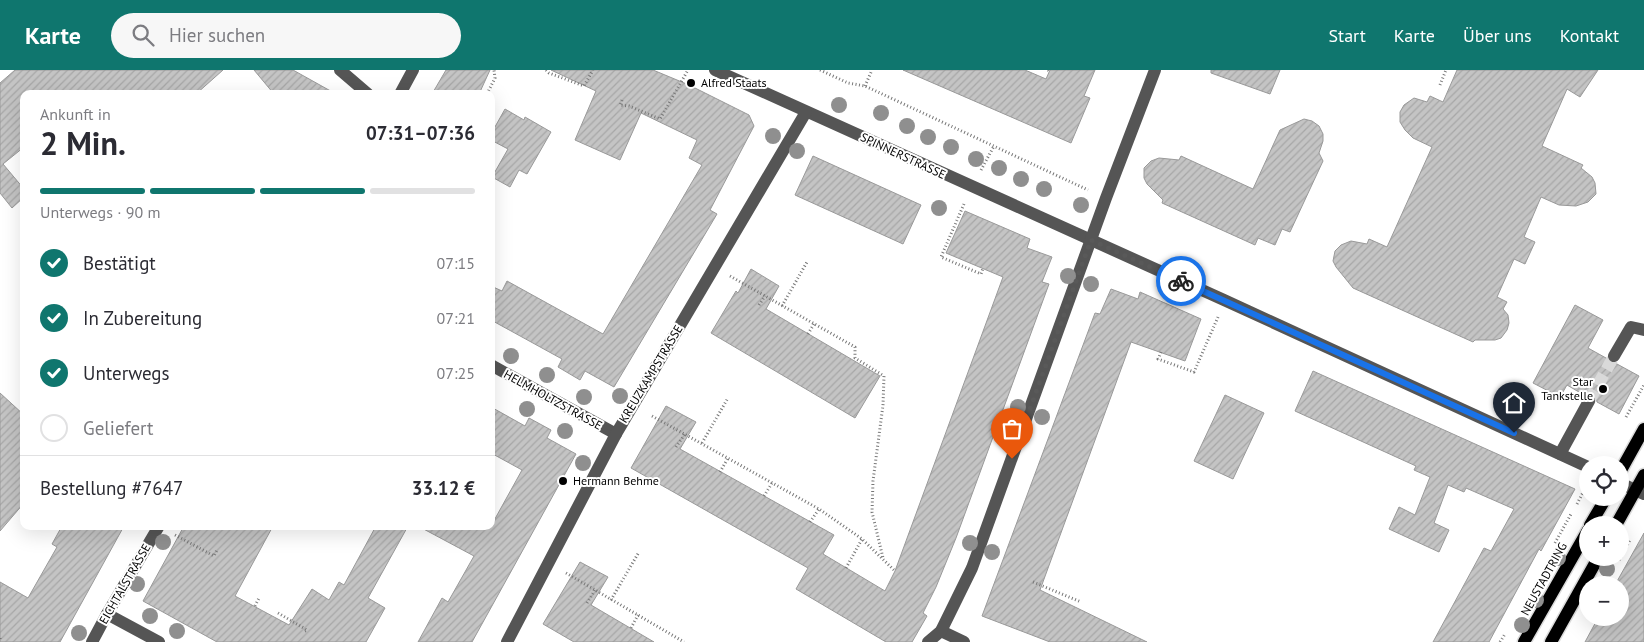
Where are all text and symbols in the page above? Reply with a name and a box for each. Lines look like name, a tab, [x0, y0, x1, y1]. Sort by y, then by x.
search box	[111, 13, 461, 58]
text: Karte	[25, 20, 81, 51]
icon: search	[129, 21, 157, 49]
text: Hier suchen	[169, 23, 265, 47]
text: Start	[1328, 24, 1366, 47]
text: Karte	[1394, 24, 1435, 47]
text: Über uns	[1463, 24, 1532, 47]
text: Kontakt	[1560, 24, 1619, 47]
place label: Alfred Staats	[701, 75, 767, 90]
marker: Alfred Staats	[685, 77, 697, 89]
text: Ankunft in	[40, 104, 111, 124]
text: 07:31–07:36	[366, 121, 475, 145]
text: 2 Min.	[40, 122, 126, 164]
street label: SPINNERSTRASSE	[858, 129, 948, 182]
text: Unterwegs · 90 m	[40, 202, 160, 222]
icon: check	[40, 249, 68, 277]
text: Bestätigt	[83, 251, 156, 275]
text: 07:15	[437, 253, 475, 273]
courier	[1156, 256, 1206, 306]
icon: bike	[1167, 267, 1195, 295]
icon: check	[40, 304, 68, 332]
text: In Zubereitung	[83, 306, 202, 330]
text: 07:21	[437, 308, 475, 328]
street label: KREUZKAMPSTRASSE	[615, 322, 686, 425]
icon: check	[40, 359, 68, 387]
text: Unterwegs	[83, 361, 170, 385]
text: 07:25	[437, 363, 475, 383]
street label: HELMHOLTZSTRASSE	[501, 366, 605, 433]
place label: Star Tankstelle	[1541, 374, 1593, 403]
pin	[1493, 382, 1535, 433]
marker: Star Tankstelle	[1597, 383, 1609, 395]
icon: home	[1500, 389, 1528, 417]
pin	[991, 408, 1033, 459]
icon: bag	[998, 415, 1026, 443]
text: Geliefert	[83, 416, 154, 440]
map controls	[1579, 456, 1629, 626]
button: locate	[1579, 456, 1629, 506]
place label: Hermann Behme	[573, 473, 659, 488]
marker: Hermann Behme	[557, 475, 569, 487]
text: Bestellung #7647	[40, 476, 183, 500]
text: 33.12 €	[412, 476, 475, 500]
button: +	[1579, 516, 1629, 566]
street label: NEUSTADTRING	[1517, 539, 1570, 618]
street label: EICHTALSTRASSE	[96, 541, 154, 626]
button: −	[1579, 576, 1629, 626]

